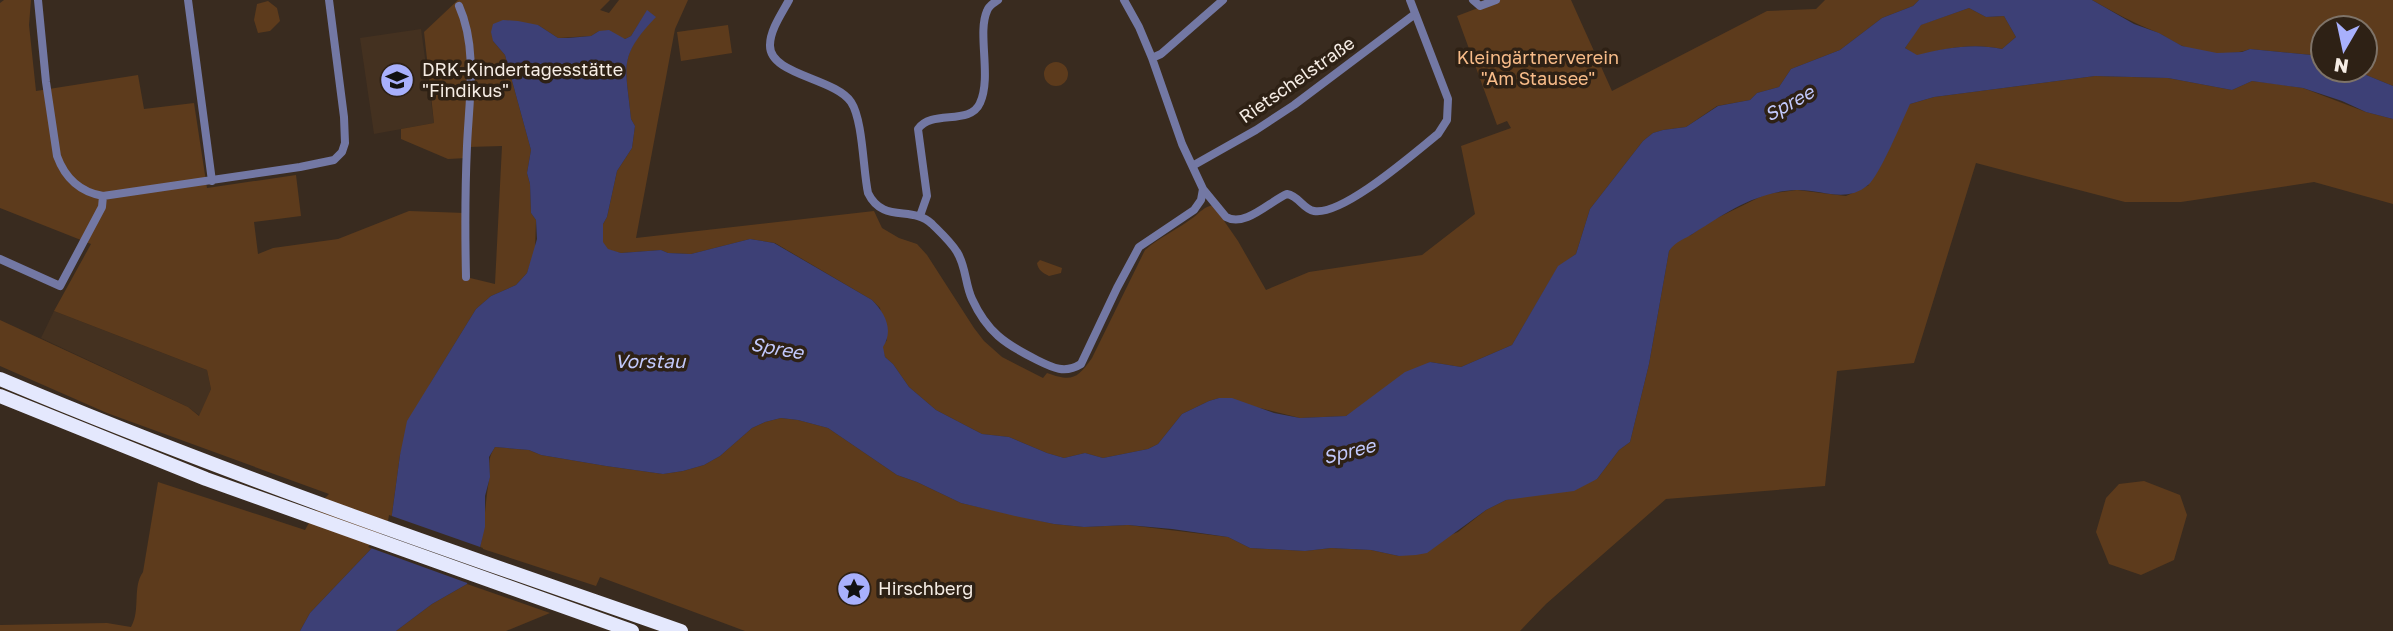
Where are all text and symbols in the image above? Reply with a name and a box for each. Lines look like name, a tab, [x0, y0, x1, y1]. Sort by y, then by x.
north arrow	[2309, 14, 2379, 84]
street label: Rietschelstraße	[1234, 31, 1358, 127]
park label: Kleingärtnerverein "Am Stausee"	[1457, 46, 1619, 89]
text: N	[2332, 54, 2350, 79]
place label: DRK-Kindertagesstätte "Findikus"	[422, 58, 623, 101]
school or university icon: DRK-Kindertagesstätte "Findikus"	[378, 61, 416, 99]
water label: Spree	[1760, 79, 1819, 125]
water label: Spree	[749, 332, 807, 364]
water label: Vorstau	[615, 349, 687, 372]
water label: Spree	[1320, 432, 1379, 468]
place icon: Hirschberg	[835, 570, 873, 608]
place label: Hirschberg	[878, 577, 973, 599]

